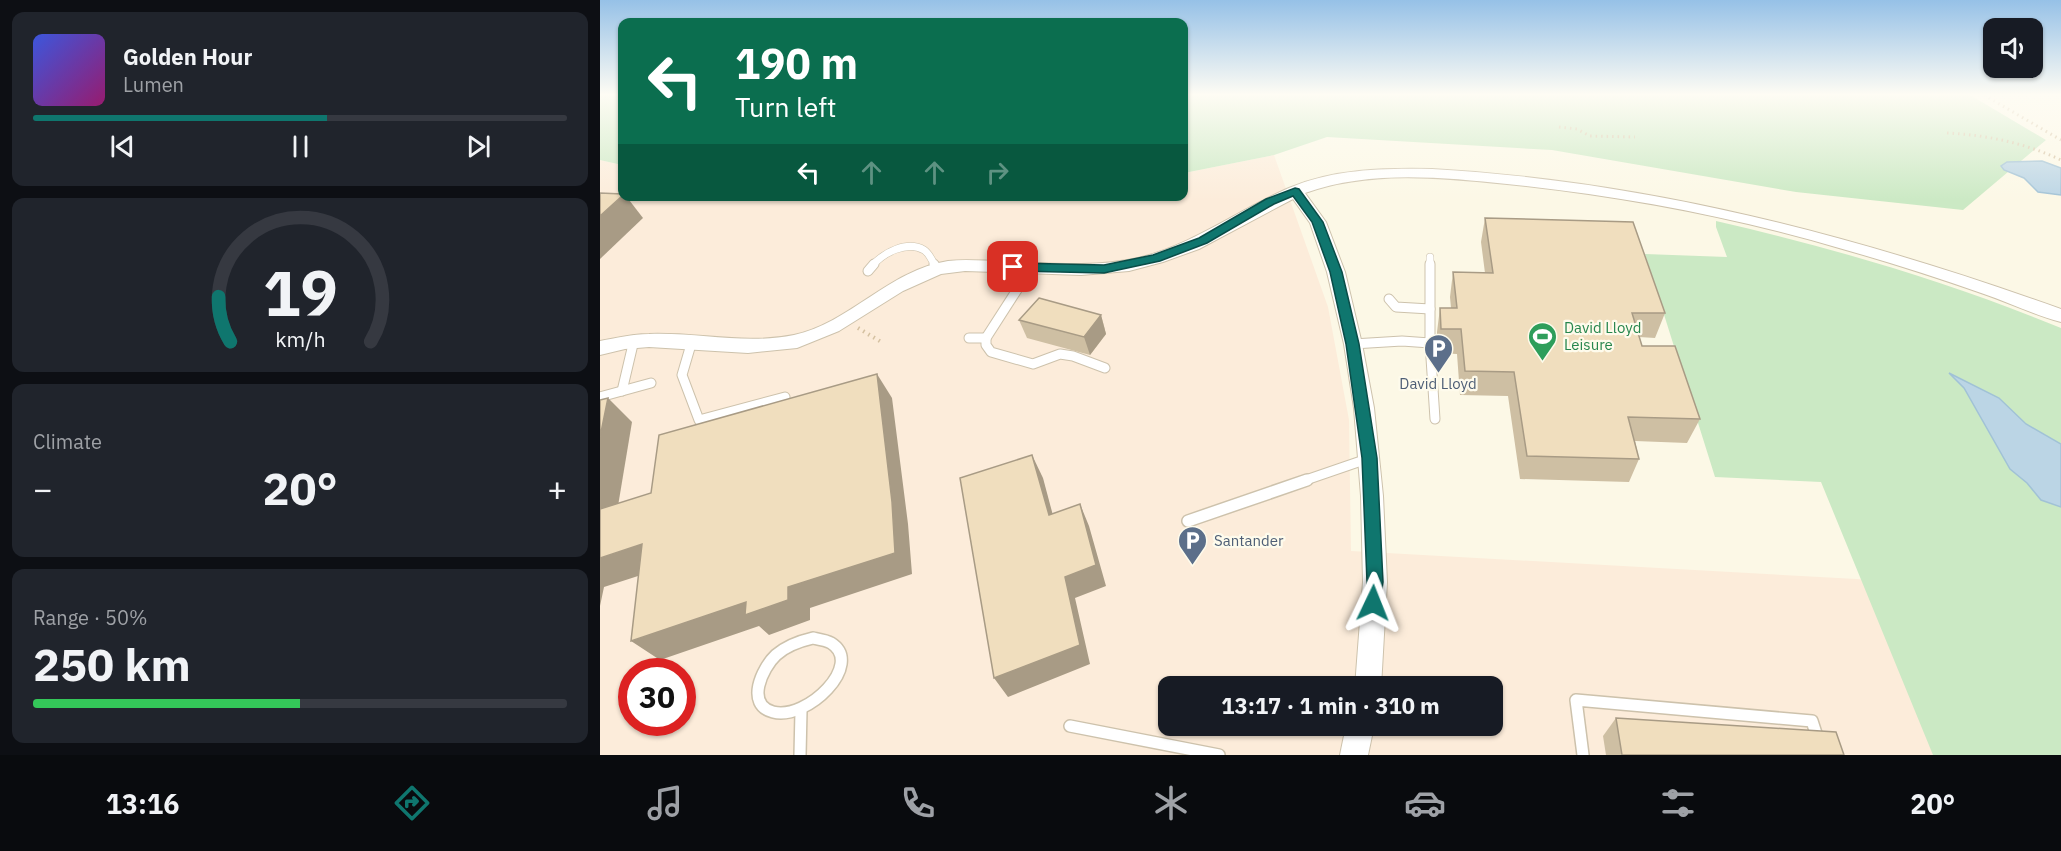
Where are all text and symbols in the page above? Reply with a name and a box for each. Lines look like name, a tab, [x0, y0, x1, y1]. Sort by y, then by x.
map controls	[1983, 18, 2043, 78]
button: sound	[1983, 18, 2043, 78]
text: 190 m	[735, 36, 858, 91]
text: Golden Hour	[123, 42, 252, 71]
icon: left	[636, 42, 714, 120]
text: Lumen	[123, 71, 184, 98]
text: Turn left	[735, 89, 836, 124]
icon: previous	[106, 130, 139, 163]
icon: pause	[284, 130, 317, 163]
icon: next	[462, 130, 495, 163]
icon: left	[792, 156, 825, 189]
icon: ahead	[855, 156, 888, 189]
icon: ahead	[918, 156, 951, 189]
icon: right	[981, 156, 1014, 189]
pin	[987, 241, 1038, 292]
icon: arrive	[996, 250, 1029, 283]
text: 19	[263, 252, 337, 333]
place label: David Lloyd Leisure	[1564, 318, 1641, 354]
sports icon: David Lloyd Leisure	[1527, 320, 1559, 362]
text: km/h	[275, 325, 325, 353]
parking icon: David Lloyd	[1422, 332, 1454, 374]
place label: David Lloyd	[1399, 374, 1477, 393]
text: Climate	[33, 428, 102, 455]
text: 20°	[262, 459, 338, 517]
text: −	[33, 467, 53, 510]
text: +	[547, 467, 567, 510]
parking icon: Santander	[1177, 524, 1209, 566]
place label: Santander	[1214, 531, 1284, 550]
position arrow	[1341, 571, 1405, 635]
text: Range · 50%	[33, 604, 148, 631]
text: 250 km	[33, 635, 191, 693]
speed limit sign: 30	[618, 658, 696, 736]
text: 13:17 · 1 min · 310 m	[1221, 691, 1440, 720]
icon: directions	[391, 782, 433, 824]
icon: music	[644, 782, 686, 824]
icon: phone	[897, 782, 939, 824]
icon: climate	[1150, 782, 1192, 824]
icon: car	[1404, 782, 1446, 824]
icon: filters	[1657, 782, 1699, 824]
text: 13:16	[106, 786, 179, 821]
text: 20°	[1910, 786, 1955, 821]

